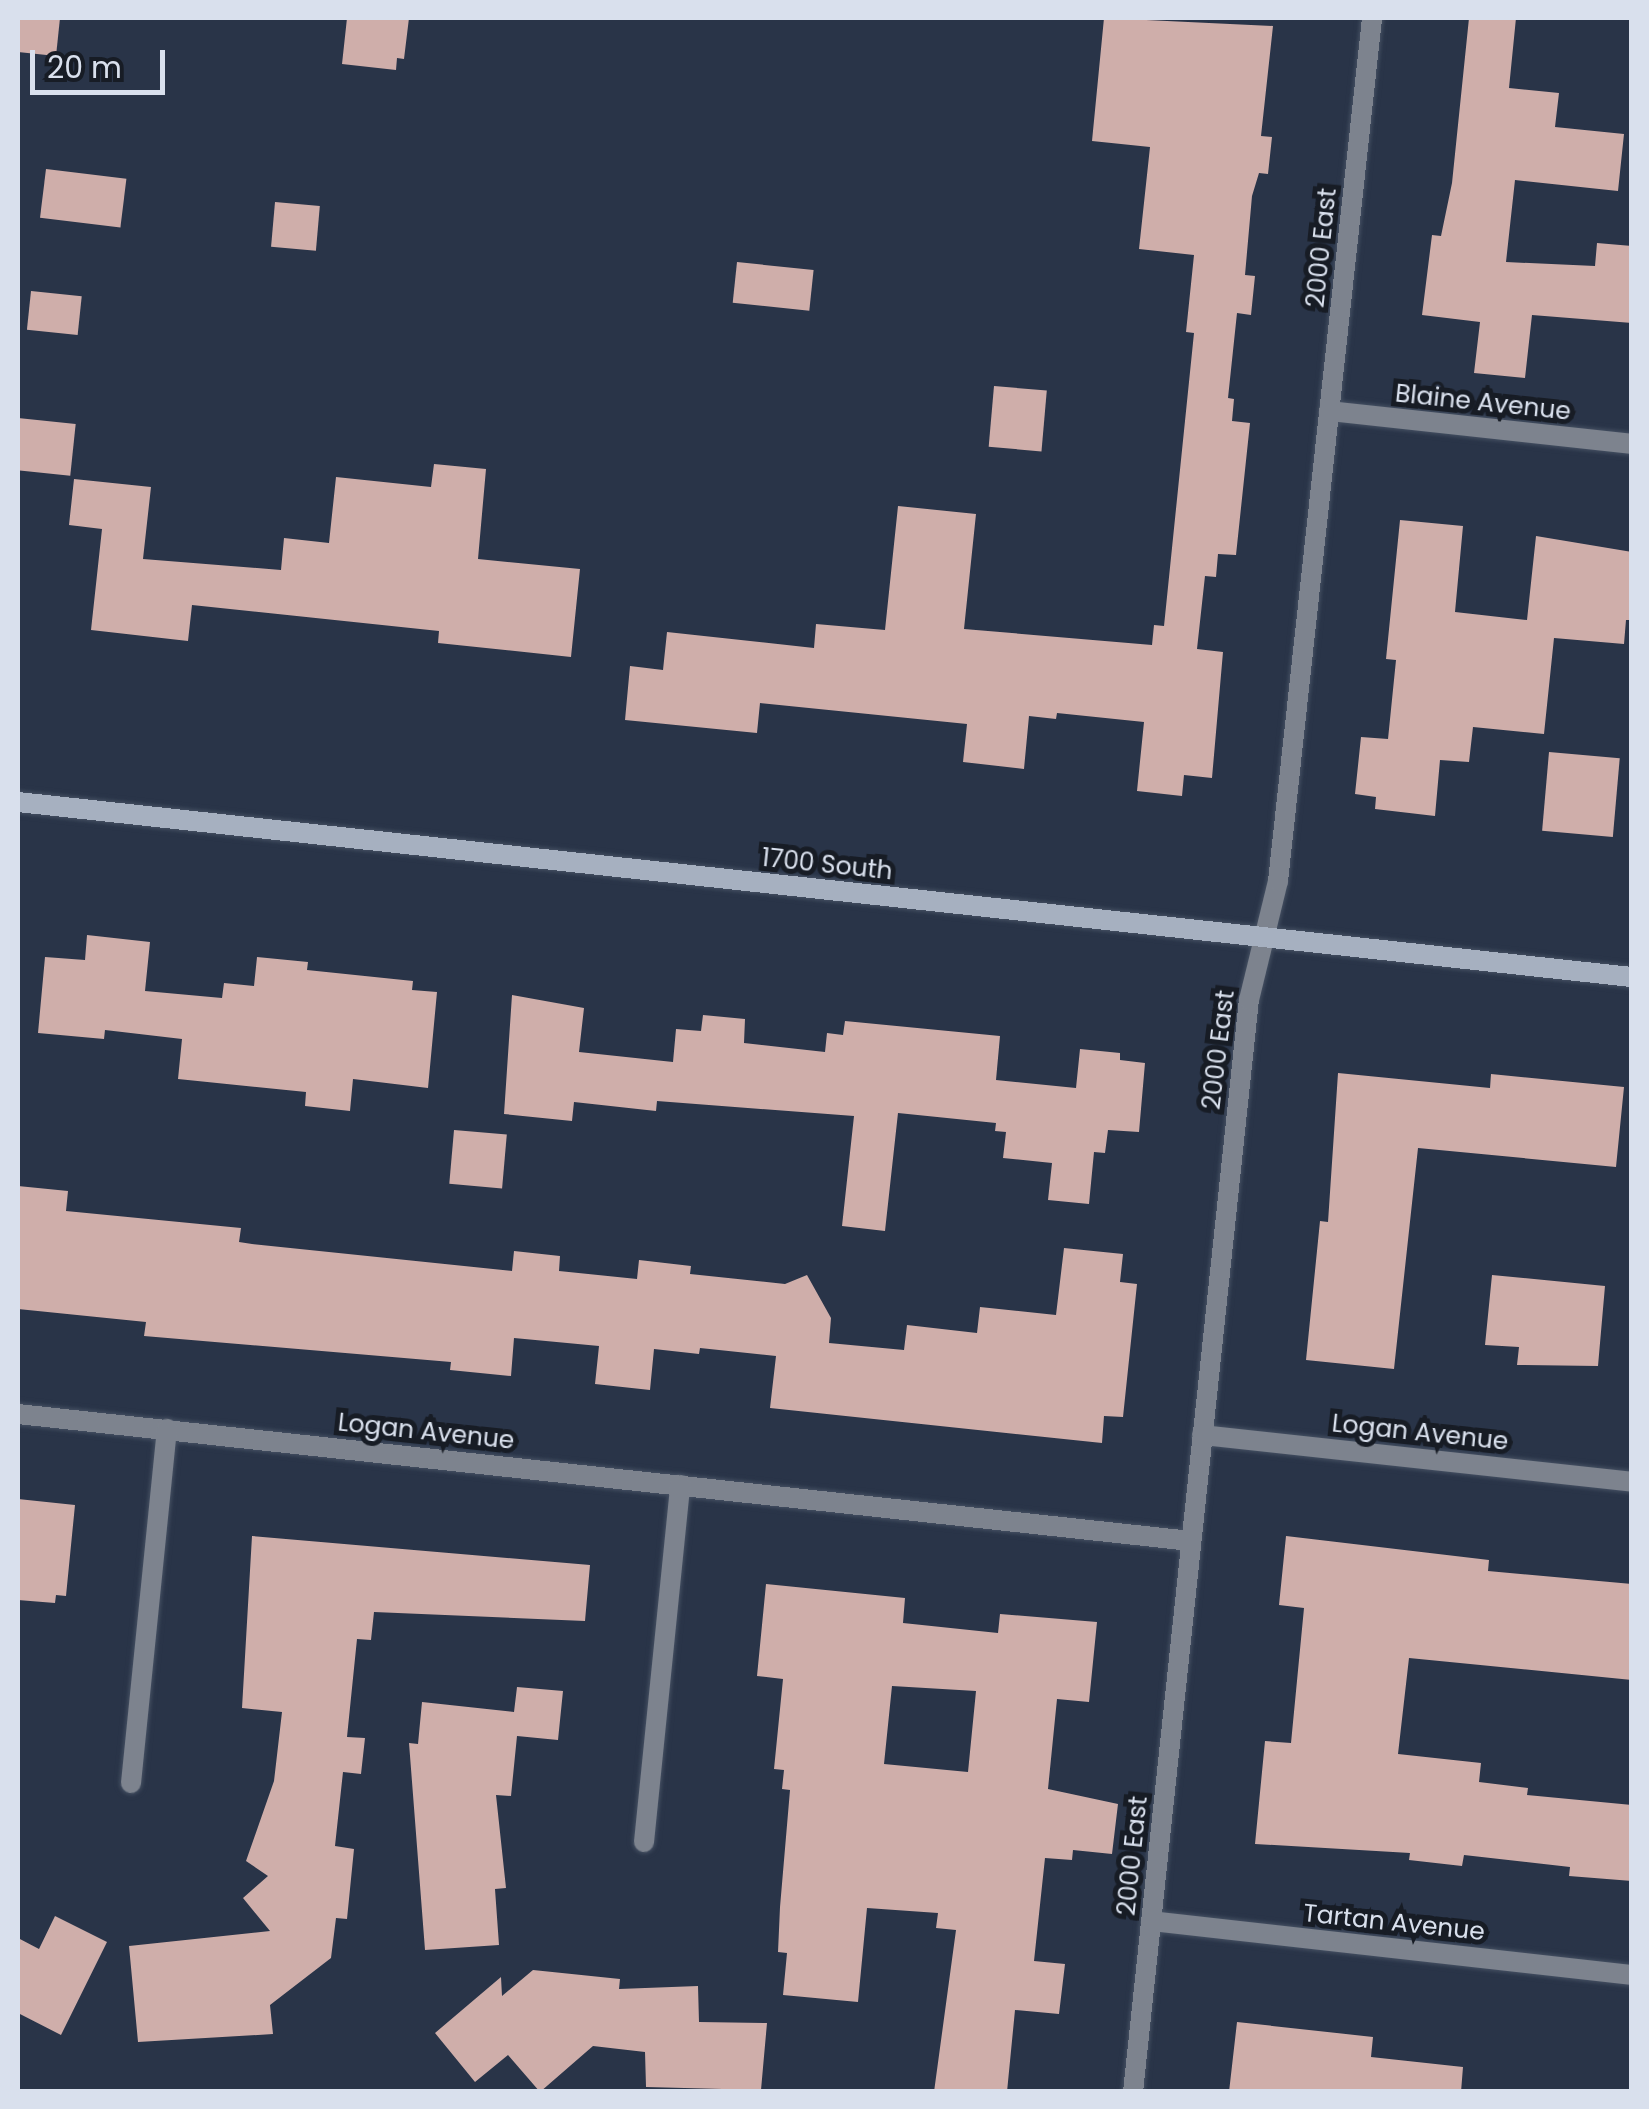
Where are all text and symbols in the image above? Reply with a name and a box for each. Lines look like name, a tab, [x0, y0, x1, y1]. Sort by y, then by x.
scale bar	[35, 30, 170, 92]
text: 20 m	[47, 46, 122, 89]
street label: 2000 East	[1301, 187, 1343, 309]
street label: Blaine Avenue	[1394, 379, 1572, 427]
street label: 1700 South	[760, 843, 894, 887]
street label: 2000 East	[1197, 989, 1241, 1111]
street label: Logan Avenue	[336, 1408, 516, 1456]
street label: Logan Avenue	[1330, 1409, 1510, 1457]
street label: 2000 East	[1112, 1795, 1154, 1917]
street label: Tartan Avenue	[1302, 1899, 1486, 1947]

